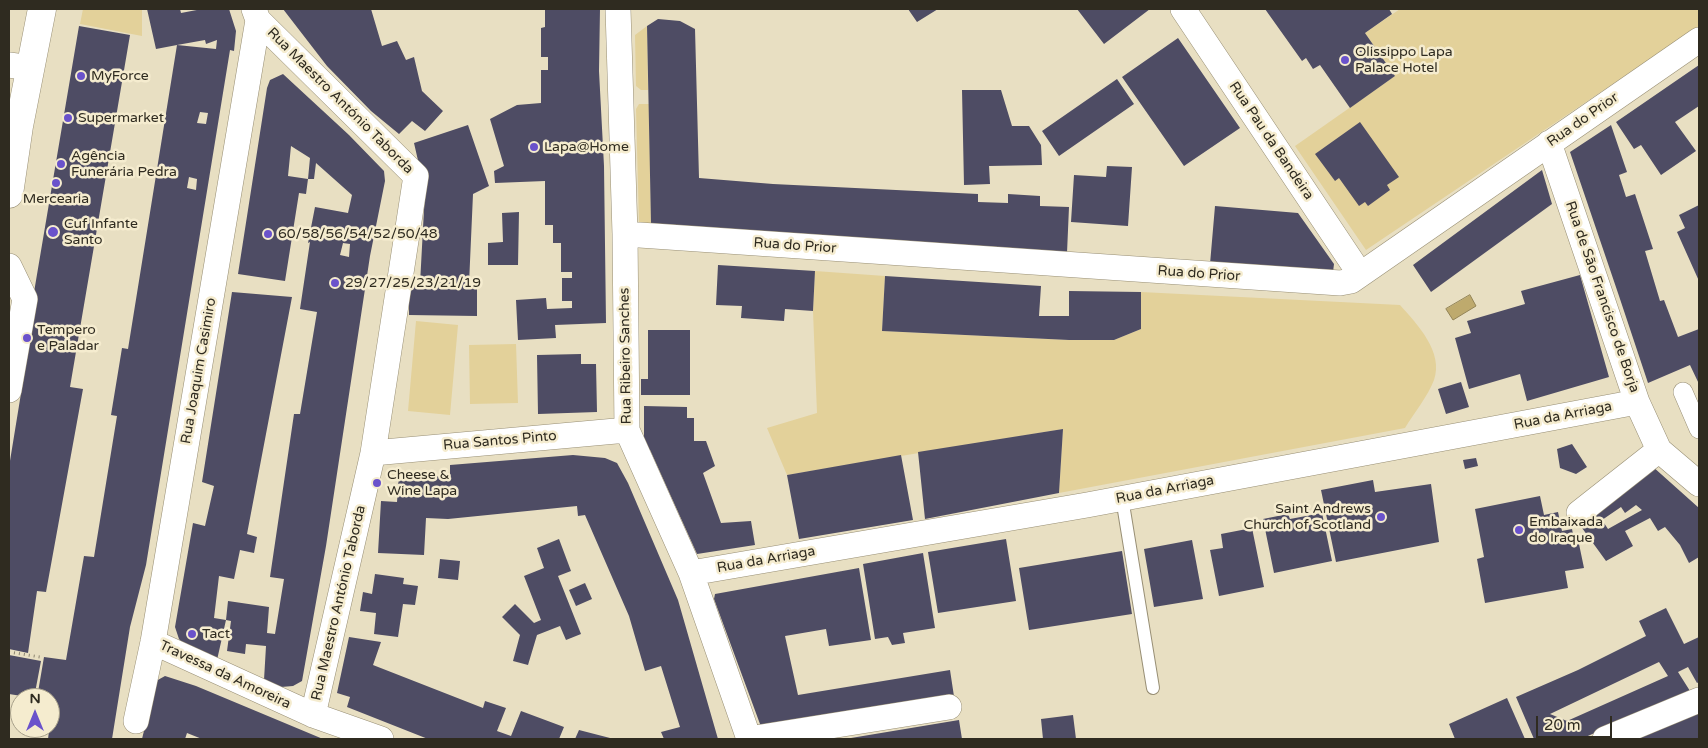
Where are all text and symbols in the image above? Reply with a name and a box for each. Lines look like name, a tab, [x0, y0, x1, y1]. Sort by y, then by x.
street label: Rua Maestro António Taborda	[263, 24, 417, 178]
place label: Olissippo Lapa Palace Hotel	[1355, 44, 1453, 76]
marker: Olissippo Lapa Palace Hotel	[1339, 54, 1351, 66]
place label: MyForce	[91, 68, 149, 84]
marker: MyForce	[75, 70, 87, 82]
street label: Rua Pau da Bandeira	[1225, 79, 1317, 203]
street label: Rua do Prior	[1544, 89, 1622, 151]
place label: Supermarket	[78, 110, 164, 126]
marker: Supermarket	[62, 112, 74, 124]
place label: Lapa@Home	[544, 139, 629, 155]
marker: Lapa@Home	[528, 141, 540, 153]
place label: Agência Funerária Pedra	[71, 148, 177, 180]
marker: Agência Funerária Pedra	[55, 158, 67, 170]
marker: Mercearia	[50, 177, 62, 189]
place label: Mercearia	[23, 191, 89, 207]
street label: Rua de São Francisco de Borja	[1561, 199, 1643, 395]
place label: Cuf Infante Santo	[64, 216, 138, 248]
marker: Cuf Infante Santo	[46, 225, 60, 239]
place label: 60/58/56/54/52/50/48	[278, 226, 437, 242]
marker: 60/58/56/54/52/50/48	[262, 228, 274, 240]
street label: Rua do Prior	[753, 235, 837, 257]
street label: Rua do Prior	[1157, 263, 1241, 285]
place label: 29/27/25/23/21/19	[345, 275, 481, 291]
marker: 29/27/25/23/21/19	[329, 277, 341, 289]
street label: Rua Ribeiro Sanches	[616, 288, 636, 424]
street label: Rua Joaquim Casimiro	[178, 297, 220, 445]
place label: Tempero e Paladar	[37, 322, 99, 354]
marker: Tempero e Paladar	[21, 332, 33, 344]
street label: Rua da Arriaga	[1513, 398, 1613, 434]
street label: Rua Santos Pinto	[443, 428, 557, 454]
place label: Cheese & Wine Lapa	[387, 467, 457, 500]
street label: Rua da Arriaga	[1115, 472, 1215, 508]
marker: Cheese & Wine Lapa	[371, 477, 383, 489]
place label: Saint Andrews Church of Scotland	[1244, 501, 1371, 534]
street label: Rua Maestro António Taborda	[308, 504, 370, 702]
marker: Saint Andrews Church of Scotland	[1375, 511, 1387, 523]
place label: Embaixada do Iraque	[1529, 514, 1603, 546]
marker: Embaixada do Iraque	[1513, 524, 1525, 536]
street label: Rua da Arriaga	[716, 543, 816, 577]
place label: Tact	[202, 626, 230, 642]
marker: Tact	[186, 628, 198, 640]
street label: Travessa da Amoreira	[157, 637, 293, 713]
north arrow	[10, 688, 60, 738]
text: N	[29, 690, 41, 707]
scale bar	[1538, 706, 1614, 738]
text: 20 m	[1544, 716, 1581, 734]

